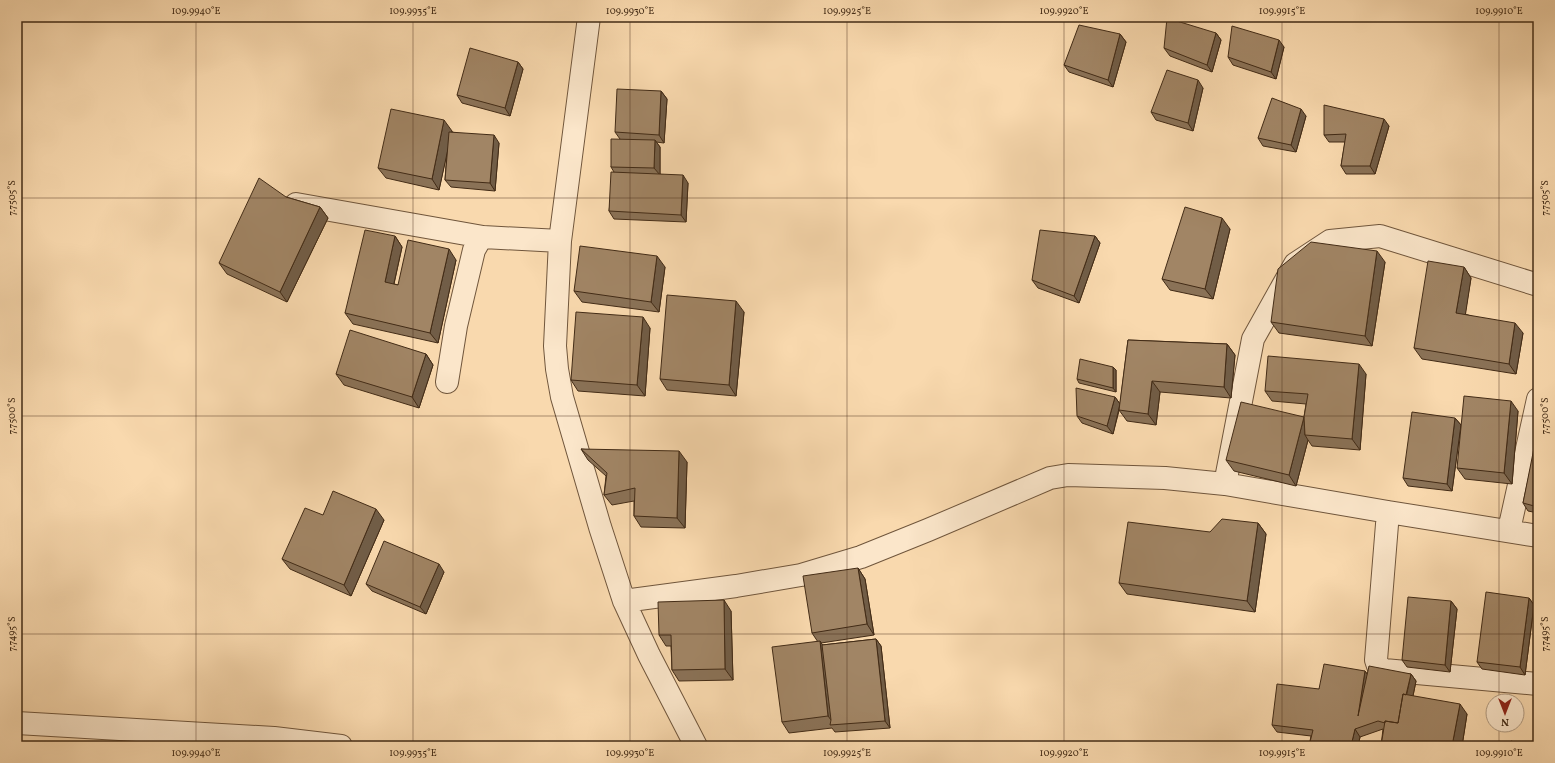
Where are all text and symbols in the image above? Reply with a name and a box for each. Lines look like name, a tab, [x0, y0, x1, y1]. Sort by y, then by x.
text: 109.9940°E	[171, 4, 221, 18]
text: 109.9935°E	[389, 4, 437, 18]
text: 109.9930°E	[606, 4, 654, 18]
text: 109.9925°E	[823, 4, 871, 18]
text: 109.9920°E	[1040, 4, 1088, 18]
text: 109.9915°E	[1259, 4, 1305, 18]
text: 109.9910°E	[1475, 4, 1523, 18]
text: 7.7505°S	[5, 180, 19, 216]
text: 7.7505°S	[1538, 180, 1552, 216]
text: 7.7500°S	[5, 398, 19, 434]
text: 7.7500°S	[1538, 398, 1552, 434]
text: 7.7495°S	[5, 617, 19, 651]
text: 7.7495°S	[1538, 617, 1552, 651]
north arrow	[1485, 693, 1525, 733]
text: N	[1501, 714, 1509, 729]
text: 109.9940°E	[171, 746, 221, 760]
text: 109.9935°E	[389, 746, 437, 760]
text: 109.9930°E	[606, 746, 654, 760]
text: 109.9925°E	[823, 746, 871, 760]
text: 109.9920°E	[1040, 746, 1088, 760]
text: 109.9915°E	[1259, 746, 1305, 760]
text: 109.9910°E	[1475, 746, 1523, 760]

